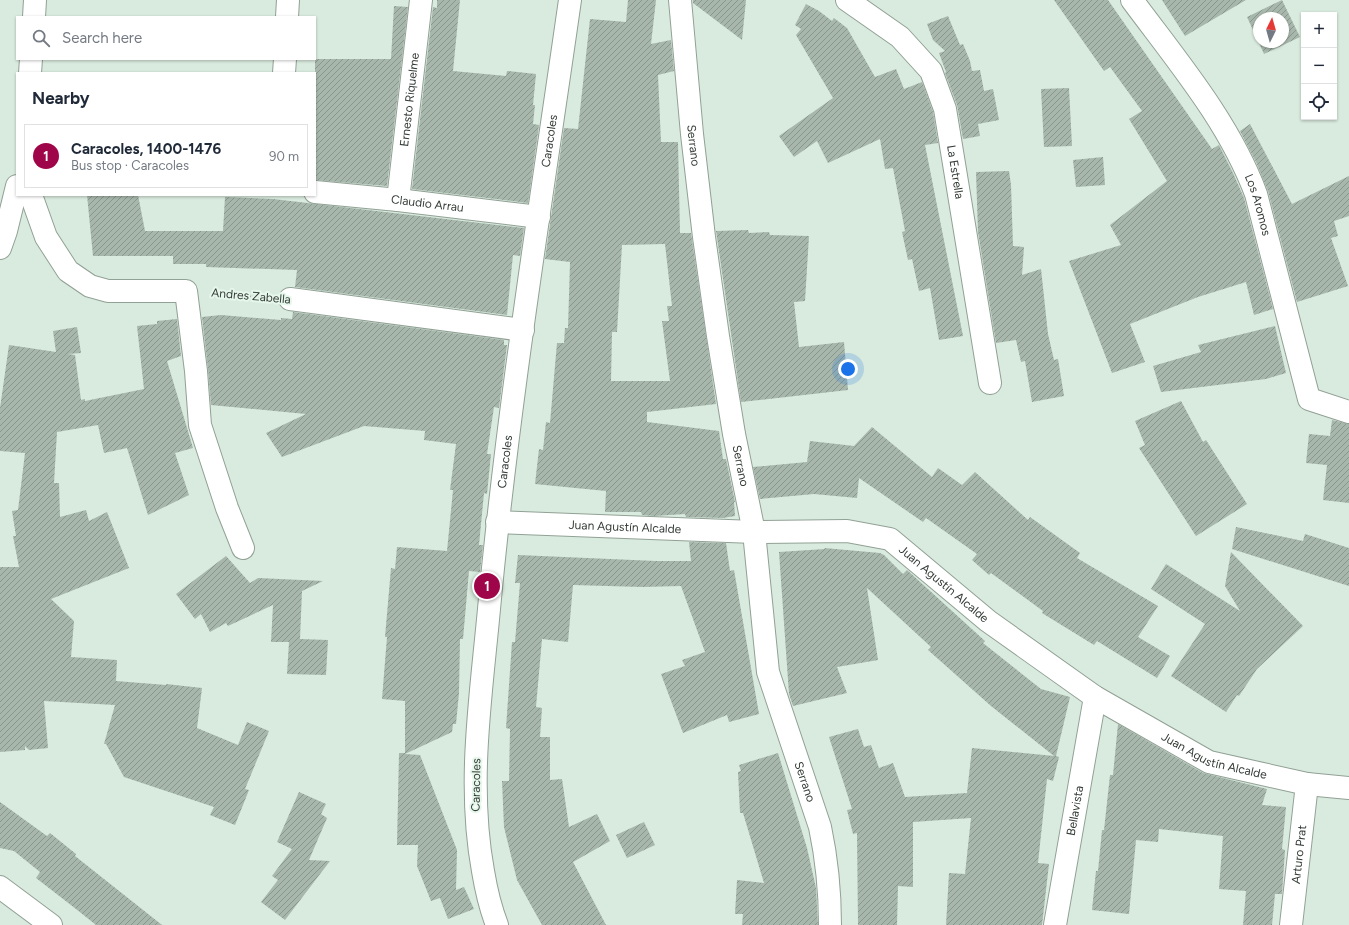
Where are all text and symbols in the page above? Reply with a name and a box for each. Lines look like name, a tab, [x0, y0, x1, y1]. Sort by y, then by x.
north arrow	[1253, 12, 1289, 48]
map controls	[1301, 12, 1337, 120]
button: +	[1301, 12, 1337, 48]
search box	[16, 16, 316, 60]
icon: search	[30, 27, 52, 49]
text: Search here	[62, 29, 142, 47]
button: −	[1301, 48, 1337, 84]
street label: Ernesto Riquelme	[397, 52, 422, 147]
button: locate	[1301, 84, 1337, 120]
text: Nearby	[32, 88, 90, 108]
street label: Caracoles	[539, 113, 560, 168]
street label: Serrano	[684, 124, 703, 167]
text: Caracoles, 1400-1476	[71, 140, 221, 158]
street label: La Estrella	[944, 144, 967, 200]
text: 1	[43, 149, 49, 164]
text: 90 m	[269, 149, 299, 164]
text: Bus stop · Caracoles	[71, 158, 189, 173]
street label: Los Aromos	[1242, 172, 1274, 238]
street label: Claudio Arrau	[390, 192, 464, 215]
street label: Andres Zabella	[211, 286, 291, 306]
your location	[838, 359, 858, 379]
street label: Caracoles	[495, 434, 515, 489]
street label: Serrano	[729, 444, 752, 488]
street label: Juan Agustín Alcalde	[568, 518, 682, 536]
street label: Juan Agustín Alcalde	[896, 542, 992, 626]
pin: 1	[474, 571, 500, 601]
street label: Juan Agustín Alcalde	[1159, 729, 1269, 782]
street label: Caracoles	[469, 758, 483, 812]
street label: Serrano	[792, 760, 818, 804]
street label: Bellavista	[1064, 785, 1086, 837]
street label: Arturo Prat	[1289, 824, 1309, 885]

